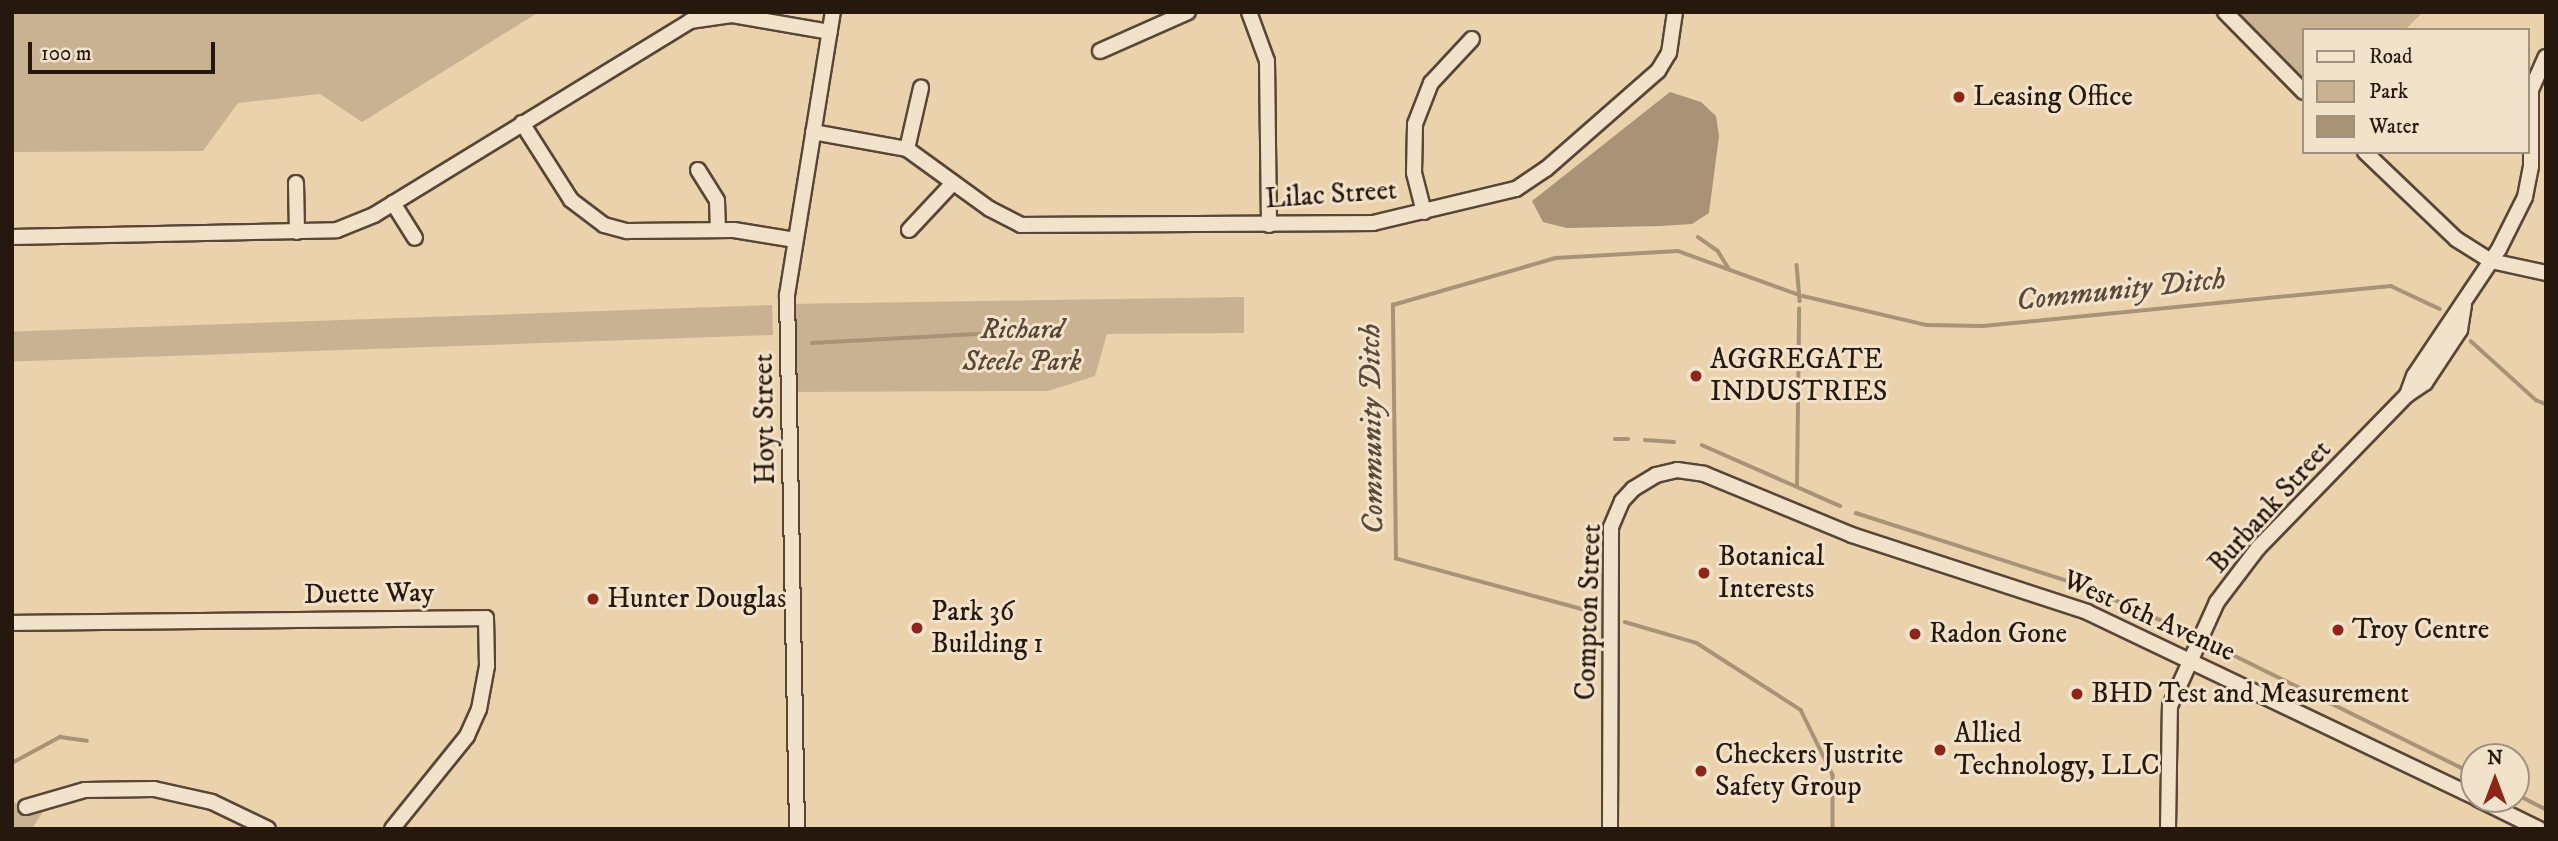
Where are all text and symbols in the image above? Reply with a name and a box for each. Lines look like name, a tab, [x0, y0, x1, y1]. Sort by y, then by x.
scale bar	[32, 28, 219, 72]
legend	[2302, 28, 2530, 154]
text: 100 m	[41, 41, 92, 67]
text: Road	[2369, 44, 2413, 70]
text: Park	[2369, 79, 2408, 105]
place label: Leasing Office	[1973, 80, 2133, 114]
marker: Leasing Office	[1951, 89, 1967, 105]
text: Water	[2369, 114, 2419, 140]
street label: Lilac Street	[1264, 174, 1398, 216]
water label: Community Ditch	[2014, 262, 2228, 320]
park label: Richard Steele Park	[963, 313, 1081, 379]
water label: Community Ditch	[1353, 323, 1393, 535]
place label: AGGREGATE INDUSTRIES	[1710, 343, 1887, 409]
street label: Hoyt Street	[747, 353, 783, 485]
marker: AGGREGATE INDUSTRIES	[1688, 368, 1704, 384]
street label: Burbank Street	[2202, 434, 2338, 580]
street label: Compton Street	[1569, 523, 1609, 701]
place label: Botanical Interests	[1718, 540, 1824, 606]
street label: West 6th Avenue	[2058, 563, 2240, 669]
marker: Botanical Interests	[1696, 565, 1712, 581]
street label: Duette Way	[303, 576, 435, 612]
place label: Hunter Douglas	[607, 582, 786, 616]
marker: Hunter Douglas	[585, 591, 601, 607]
place label: Park 36 Building 1	[931, 595, 1044, 661]
place label: Troy Centre	[2352, 613, 2489, 647]
place label: Radon Gone	[1929, 617, 2067, 651]
marker: Park 36 Building 1	[909, 620, 925, 636]
marker: Troy Centre	[2330, 622, 2346, 638]
marker: Radon Gone	[1907, 626, 1923, 642]
place label: BHD Test and Measurement	[2091, 677, 2409, 711]
marker: BHD Test and Measurement	[2069, 686, 2085, 702]
place label: Allied Technology, LLC	[1954, 717, 2160, 783]
place label: Checkers Justrite Safety Group	[1715, 738, 1903, 804]
marker: Allied Technology, LLC	[1932, 742, 1948, 758]
north arrow	[2460, 743, 2530, 813]
text: N	[2487, 747, 2503, 770]
marker: Checkers Justrite Safety Group	[1693, 763, 1709, 779]

